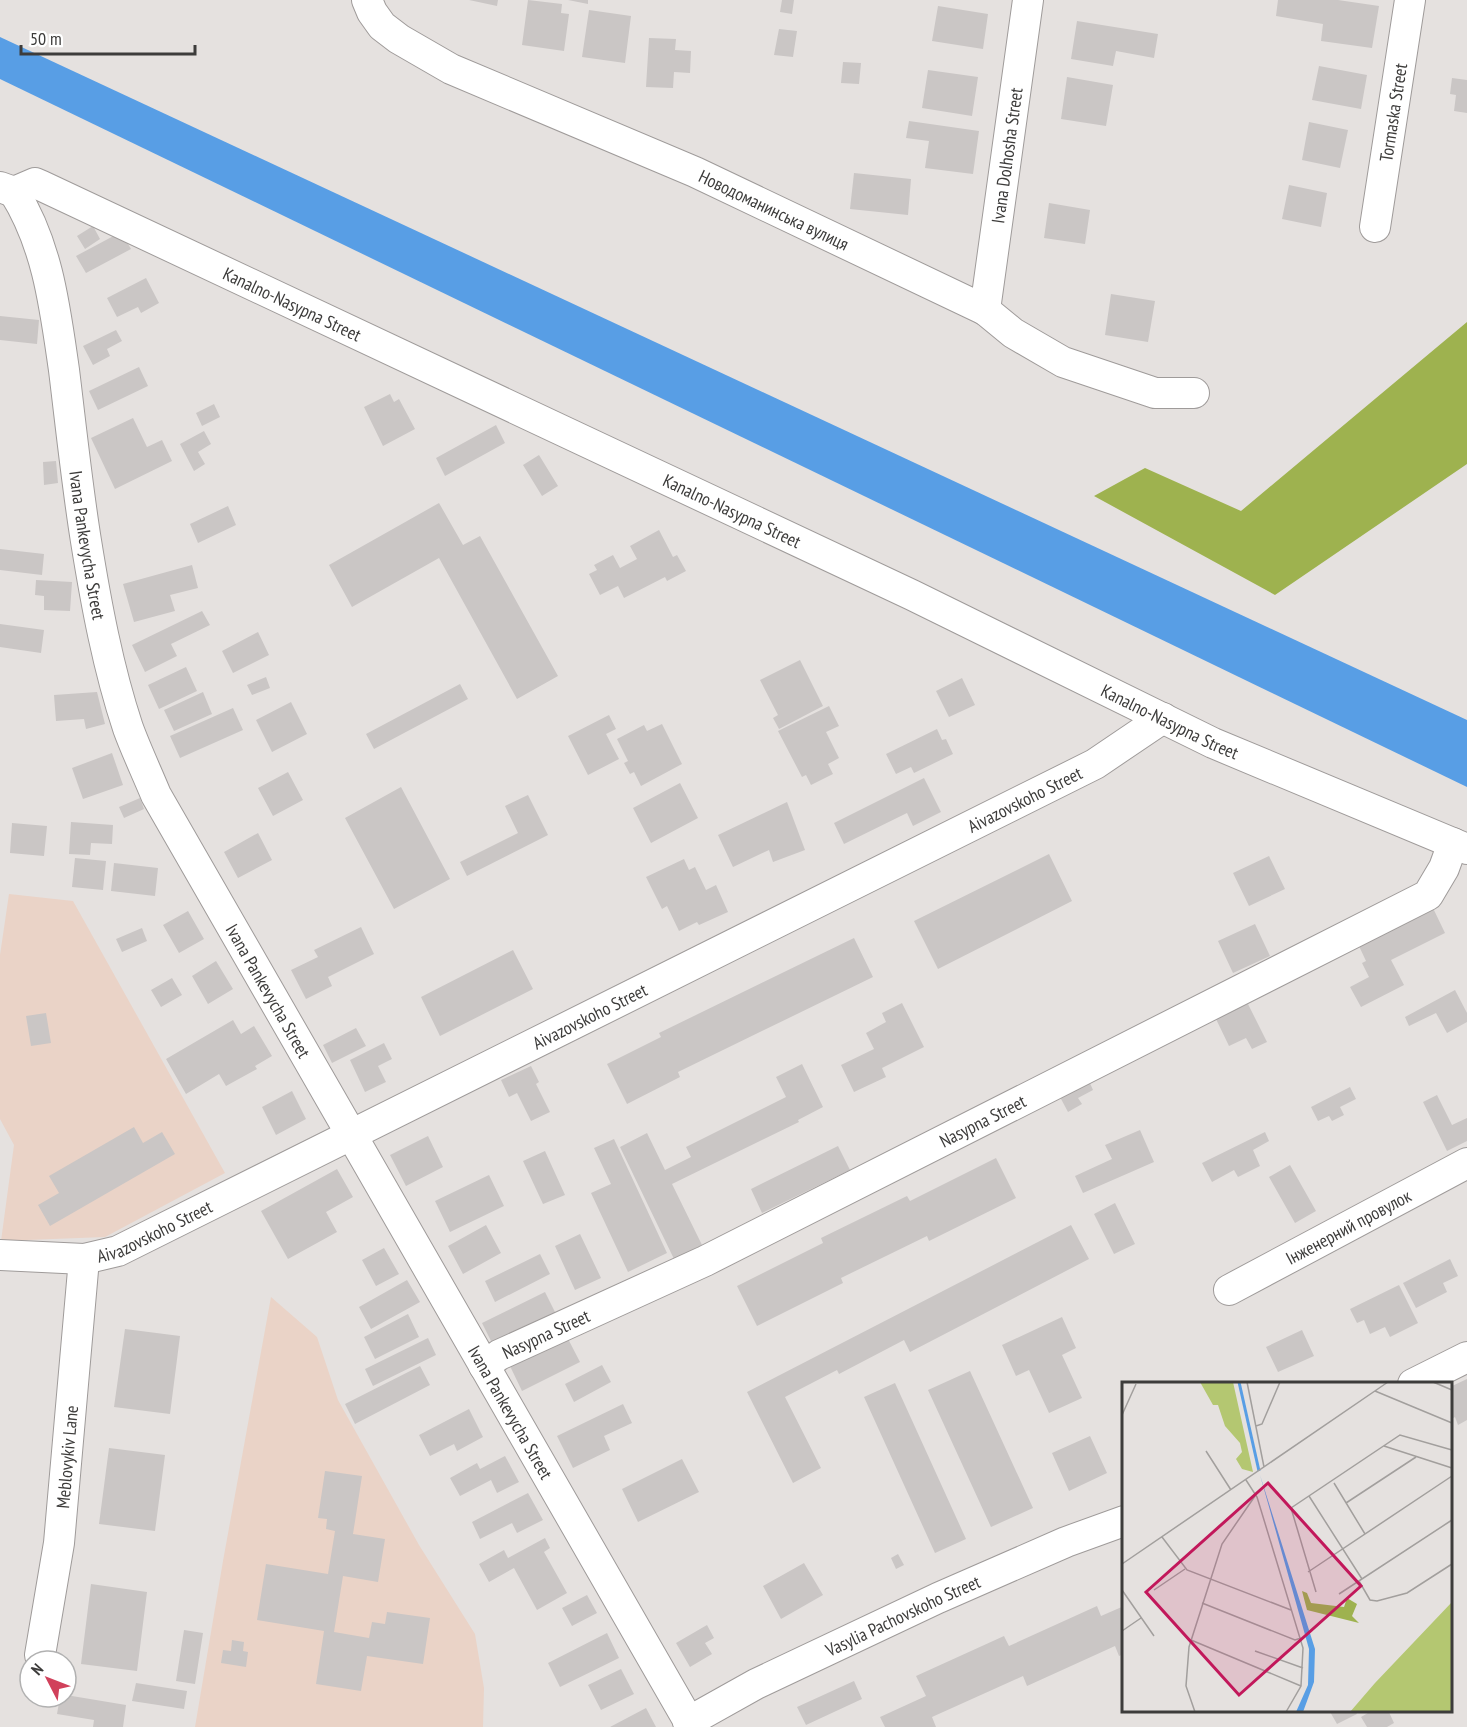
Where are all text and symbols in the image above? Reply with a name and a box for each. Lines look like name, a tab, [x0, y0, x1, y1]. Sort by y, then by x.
scale bar	[21, 18, 195, 56]
text: 50 m	[30, 27, 62, 50]
street label: Tormaska Street	[1374, 62, 1412, 163]
street label: Ivana Dolhosha Street	[986, 86, 1027, 225]
street label: Новодоманинська вулиця	[695, 164, 853, 255]
street label: Kanalno-Nasypna Street	[220, 261, 365, 346]
street label: Kanalno-Nasypna Street	[660, 468, 805, 553]
street label: Ivana Pankevycha Street	[65, 469, 111, 622]
street label: Kanalno-Nasypna Street	[1098, 678, 1242, 764]
street label: Aivazovskoho Street	[964, 761, 1086, 837]
street label: Ivana Pankevycha Street	[221, 920, 316, 1062]
street label: Aivazovskoho Street	[529, 978, 651, 1054]
street label: Nasypna Street	[935, 1089, 1030, 1152]
street label: Інженерний провулок	[1281, 1184, 1415, 1269]
street label: Aivazovskoho Street	[94, 1195, 216, 1267]
street label: Nasypna Street	[498, 1304, 593, 1364]
street label: Ivana Pankevycha Street	[463, 1341, 558, 1483]
inset map	[1122, 1382, 1452, 1712]
street label: Meblovykiv Lane	[51, 1404, 83, 1509]
street label: Vasylia Pachovskoho Street	[821, 1569, 984, 1661]
north arrow	[18, 1649, 78, 1709]
text: N	[27, 1659, 47, 1679]

